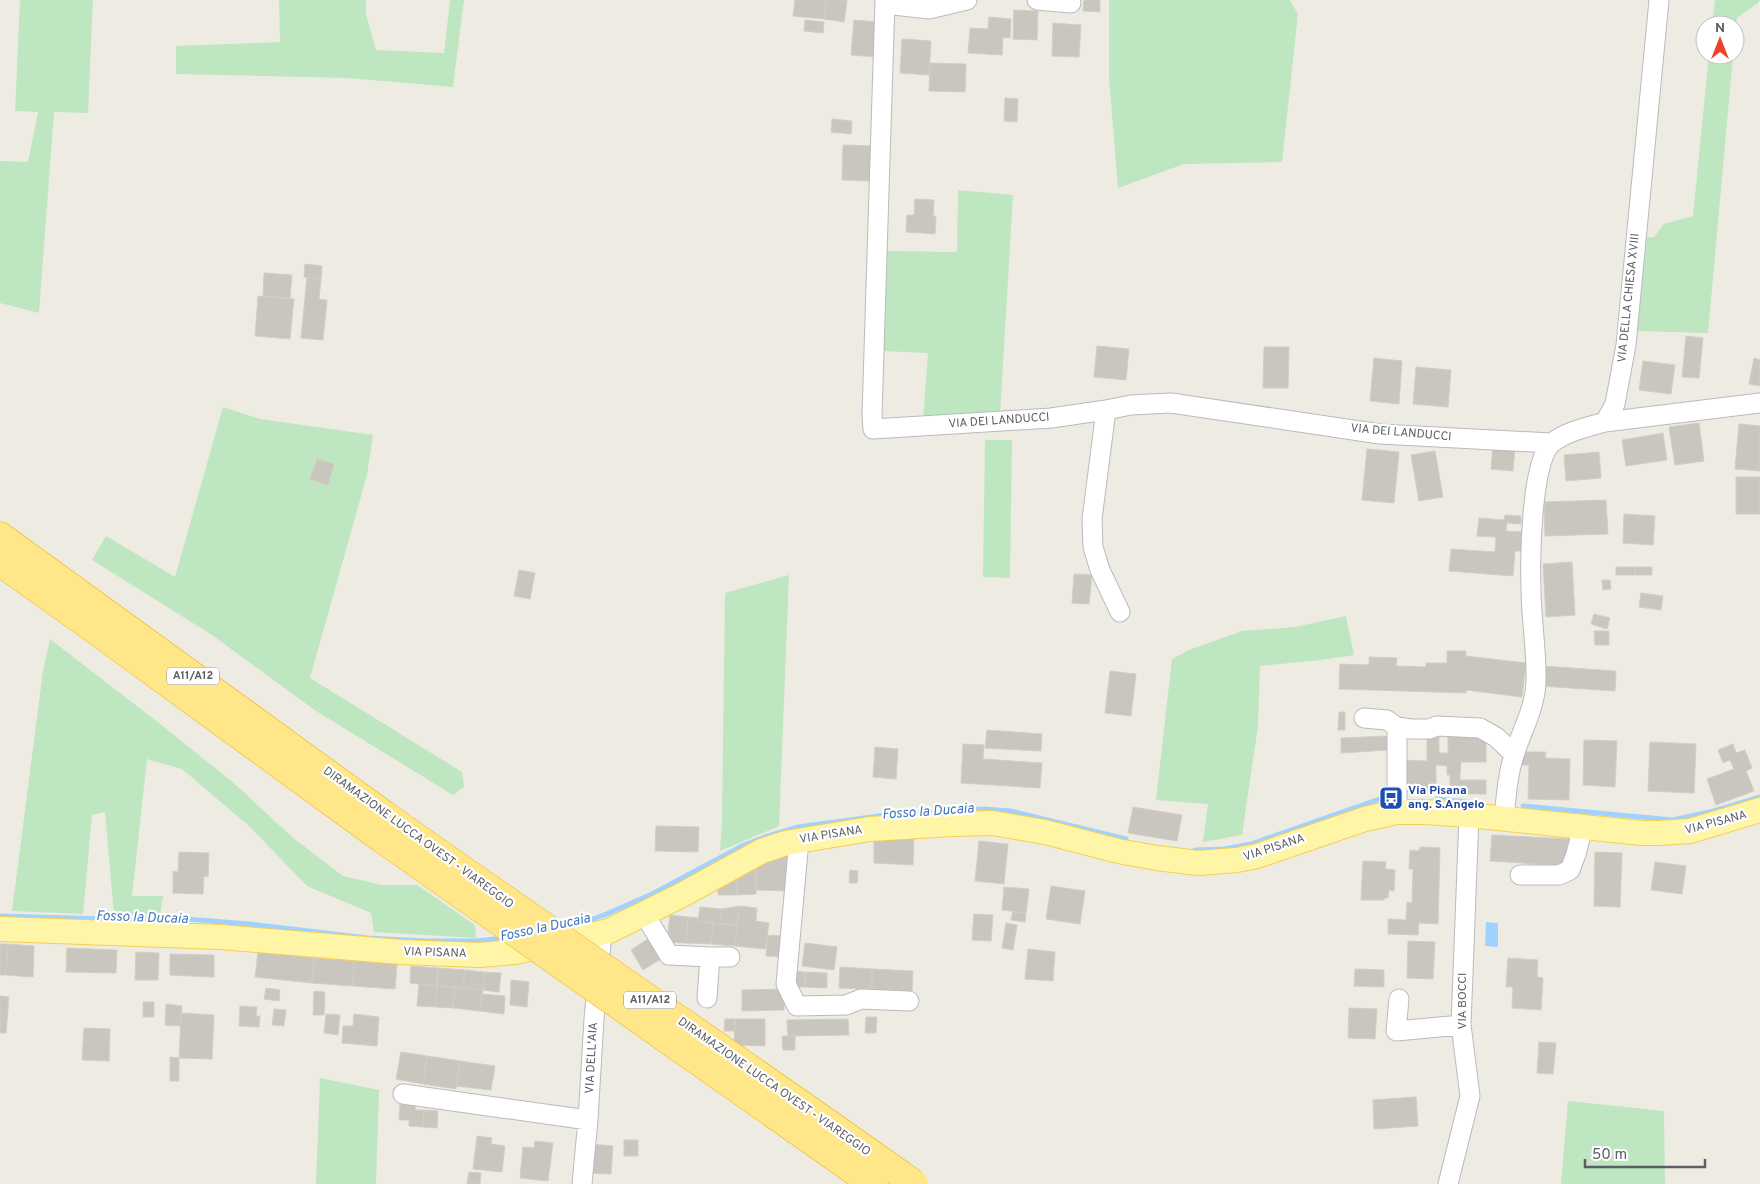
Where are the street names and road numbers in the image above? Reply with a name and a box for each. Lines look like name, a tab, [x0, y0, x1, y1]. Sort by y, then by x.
street label: VIA DELLA CHIESA XVIII	[1614, 233, 1644, 363]
street label: VIA DEI LANDUCCI	[948, 409, 1050, 433]
street label: VIA DEI LANDUCCI	[1350, 421, 1452, 445]
road number: A11/A12	[167, 668, 219, 684]
street label: DIRAMAZIONE LUCCA OVEST - VIAREGGIO	[319, 763, 517, 913]
street label: VIA PISANA	[1683, 807, 1749, 839]
street label: VIA PISANA	[798, 822, 864, 848]
street label: VIA PISANA	[1241, 831, 1307, 865]
street label: VIA PISANA	[403, 944, 467, 962]
street label: VIA BOCCI	[1455, 973, 1471, 1029]
road number: A11/A12	[624, 992, 676, 1008]
street label: DIRAMAZIONE LUCCA OVEST - VIAREGGIO	[674, 1014, 874, 1160]
street label: VIA DELL'AIA	[582, 1022, 602, 1094]

